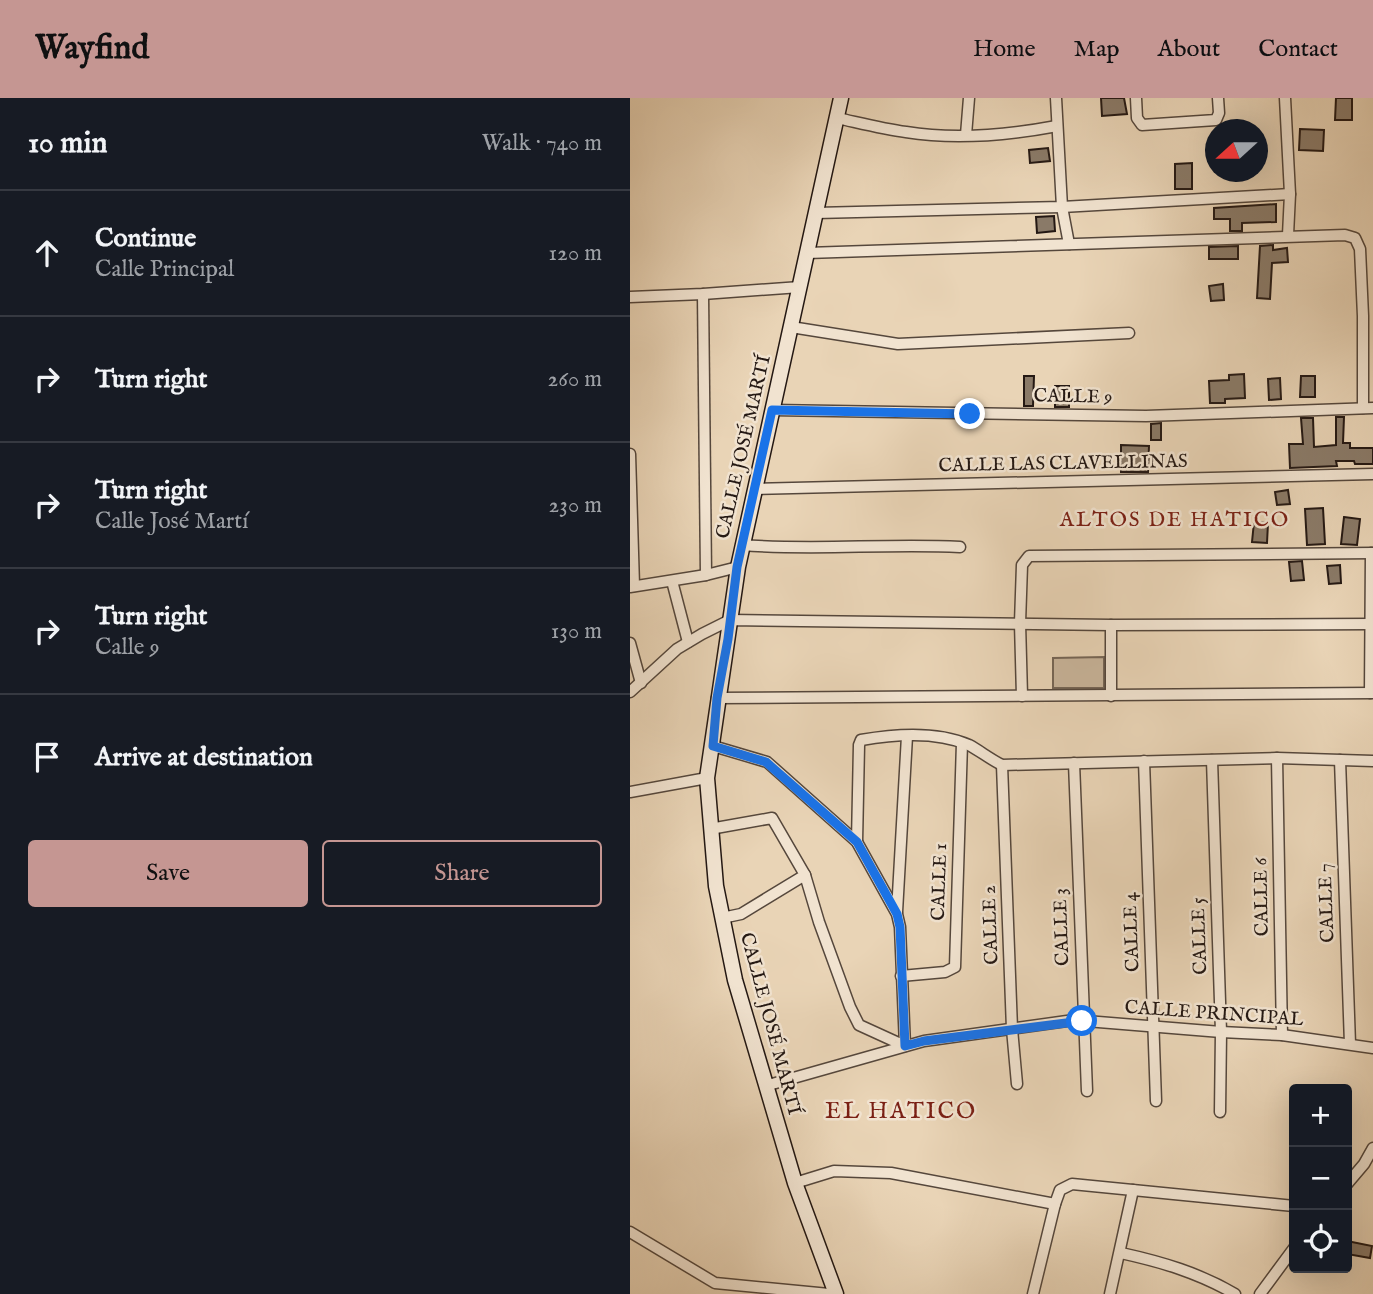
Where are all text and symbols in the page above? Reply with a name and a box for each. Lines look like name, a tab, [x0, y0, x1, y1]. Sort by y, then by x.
text: Wayfind	[35, 28, 149, 70]
text: Home	[973, 34, 1036, 65]
text: Map	[1074, 34, 1120, 65]
text: About	[1158, 34, 1220, 65]
text: Contact	[1258, 34, 1338, 65]
north arrow	[1205, 119, 1268, 182]
text: 10 min	[28, 125, 108, 163]
text: Walk · 740 m	[482, 129, 602, 158]
text: Continue	[95, 222, 196, 255]
icon: ahead	[28, 234, 66, 272]
text: 120 m	[549, 239, 602, 268]
text: Calle Principal	[95, 255, 234, 284]
street label: CALLE JOSÉ MARTÍ	[710, 352, 777, 541]
icon: right	[28, 360, 66, 398]
text: Turn right	[95, 363, 208, 396]
text: 260 m	[547, 365, 602, 394]
street label: CALLE 9	[1033, 384, 1113, 410]
route end	[954, 398, 985, 429]
street label: CALLE LAS CLAVELLINAS	[938, 450, 1188, 478]
text: Turn right	[95, 474, 208, 507]
icon: right	[28, 486, 66, 524]
text: 230 m	[549, 491, 602, 520]
text: Calle José Martí	[95, 507, 248, 536]
district label: ALTOS DE HATICO	[1059, 507, 1290, 534]
text: Turn right	[95, 600, 208, 633]
icon: right	[28, 612, 66, 650]
text: 130 m	[551, 617, 602, 646]
text: Calle 9	[95, 633, 160, 662]
icon: arrive	[28, 738, 66, 776]
text: Arrive at destination	[95, 741, 313, 774]
button: Save	[28, 840, 308, 907]
button: Share	[322, 840, 602, 907]
street label: CALLE 1	[927, 843, 953, 921]
street label: CALLE 6	[1249, 856, 1275, 937]
street label: CALLE 7	[1314, 863, 1340, 943]
street label: CALLE 2	[978, 885, 1004, 965]
street label: CALLE 3	[1049, 888, 1075, 966]
street label: CALLE 4	[1119, 891, 1145, 972]
street label: CALLE 5	[1187, 897, 1213, 975]
street label: CALLE JOSÉ MARTÍ	[734, 930, 807, 1119]
street label: CALLE PRINCIPAL	[1124, 996, 1305, 1032]
route start	[1066, 1005, 1097, 1036]
map controls	[1289, 1084, 1352, 1273]
button: +	[1289, 1084, 1352, 1147]
district label: EL HATICO	[825, 1097, 977, 1126]
button: −	[1289, 1147, 1352, 1210]
button: locate	[1289, 1210, 1352, 1273]

